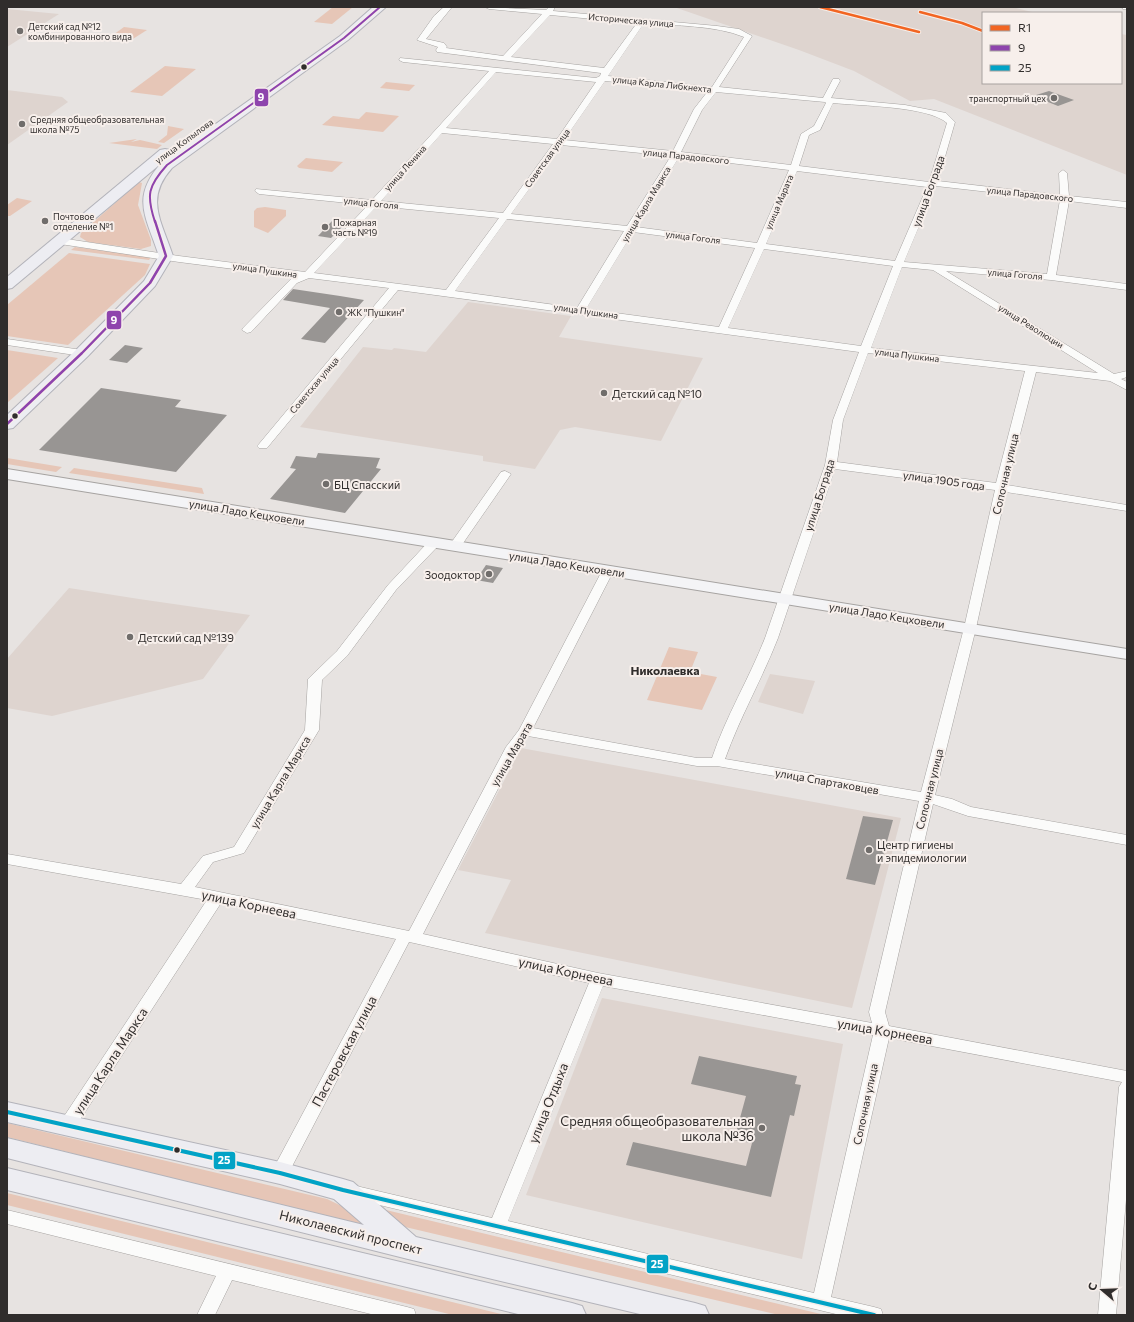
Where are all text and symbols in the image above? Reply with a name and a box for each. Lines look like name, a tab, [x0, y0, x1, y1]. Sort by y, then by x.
street label: Историческая улица	[588, 11, 675, 29]
legend	[982, 12, 1122, 84]
text: R1	[1018, 20, 1031, 34]
place label: Детский сад №12 комбинированного вида	[28, 21, 132, 42]
marker: Детский сад №12 комбинированного вида	[15, 26, 25, 36]
text: 9	[1018, 40, 1025, 54]
text: 25	[1018, 60, 1032, 74]
unlabelled marker	[299, 62, 309, 72]
street label: улица Карла Либкнехта	[612, 73, 712, 95]
line badge: 9	[254, 88, 269, 107]
text: 9	[258, 90, 265, 103]
place label: транспортный цех	[969, 93, 1046, 104]
marker: транспортный цех	[1049, 93, 1059, 103]
place label: Средняя общеобразовательная школа №75	[30, 114, 164, 135]
street label: улица Копылова	[153, 116, 215, 166]
marker: Средняя общеобразовательная школа №75	[17, 119, 27, 129]
street label: Советская улица	[522, 126, 572, 190]
street label: улица Ленина	[382, 143, 429, 193]
street label: улица Парадовского	[642, 146, 730, 166]
street label: улица Бограда	[909, 154, 947, 228]
street label: улица Карла Маркса	[619, 164, 673, 244]
street label: улица Марата	[763, 173, 796, 231]
street label: улица Парадовского	[986, 184, 1074, 204]
street label: улица Гоголя	[343, 195, 399, 211]
place label: Почтовое отделение №1	[53, 211, 113, 232]
marker: Почтовое отделение №1	[40, 216, 50, 226]
place label: Пожарная часть №19	[333, 217, 377, 238]
marker: Пожарная часть №19	[320, 222, 330, 232]
street label: улица Гоголя	[665, 228, 721, 246]
street label: улица Пушкина	[232, 260, 298, 280]
street label: улица Гоголя	[987, 266, 1043, 282]
street label: улица Пушкина	[553, 301, 619, 321]
street label: улица Революции	[996, 302, 1066, 350]
marker: ЖК "Пушкин"	[334, 307, 344, 317]
place label: ЖК "Пушкин"	[347, 307, 405, 318]
line badge: 9	[106, 310, 122, 330]
text: 9	[111, 313, 118, 326]
street label: улица Пушкина	[874, 346, 940, 364]
street label: Советская улица	[287, 354, 341, 415]
place label: Детский сад №10	[612, 387, 702, 400]
marker: Детский сад №10	[599, 388, 609, 398]
unlabelled marker	[10, 411, 20, 421]
street label: Сопочная улица	[989, 432, 1021, 516]
street label: улица Бограда	[801, 457, 837, 533]
street label: улица 1905 года	[902, 468, 986, 492]
place label: БЦ Спасский	[334, 478, 400, 491]
marker: БЦ Спасский	[321, 479, 331, 489]
street label: улица Ладо Кецховели	[188, 496, 306, 528]
street label: улица Ладо Кецховели	[508, 548, 626, 580]
place label: Зоодоктор	[425, 568, 481, 581]
marker: Зоодоктор	[484, 569, 494, 579]
street label: улица Ладо Кецховели	[828, 599, 946, 631]
place label: Детский сад №139	[138, 631, 234, 644]
marker: Детский сад №139	[125, 632, 135, 642]
district label: Николаевка	[630, 663, 700, 677]
street label: улица Марата	[488, 720, 534, 788]
street label: улица Карла Маркса	[247, 734, 313, 830]
street label: Сопочная улица	[913, 747, 945, 831]
street label: улица Спартаковцев	[774, 765, 880, 797]
place label: Центр гигиены и эпидемиологии	[877, 838, 967, 864]
marker: Центр гигиены и эпидемиологии	[864, 845, 874, 855]
street label: улица Корнеева	[200, 886, 298, 922]
street label: улица Корнеева	[517, 953, 615, 989]
street label: Пастеровская улица	[308, 993, 380, 1109]
street label: улица Карла Маркса	[69, 1005, 151, 1117]
street label: улица Корнеева	[836, 1015, 934, 1047]
street label: улица Отдыха	[525, 1061, 571, 1145]
street label: Сопочная улица	[850, 1062, 880, 1146]
place label: Средняя общеобразовательная школа №36	[560, 1113, 754, 1144]
marker: Средняя общеобразовательная школа №36	[757, 1123, 767, 1133]
unlabelled marker	[172, 1145, 182, 1155]
line badge: 25	[213, 1151, 236, 1170]
text: 25	[218, 1153, 230, 1166]
street label: Николаевский проспект	[278, 1206, 424, 1258]
line badge: 25	[646, 1254, 669, 1274]
text: 25	[651, 1257, 663, 1270]
north arrow	[1082, 1270, 1122, 1310]
text: С	[1085, 1280, 1100, 1292]

